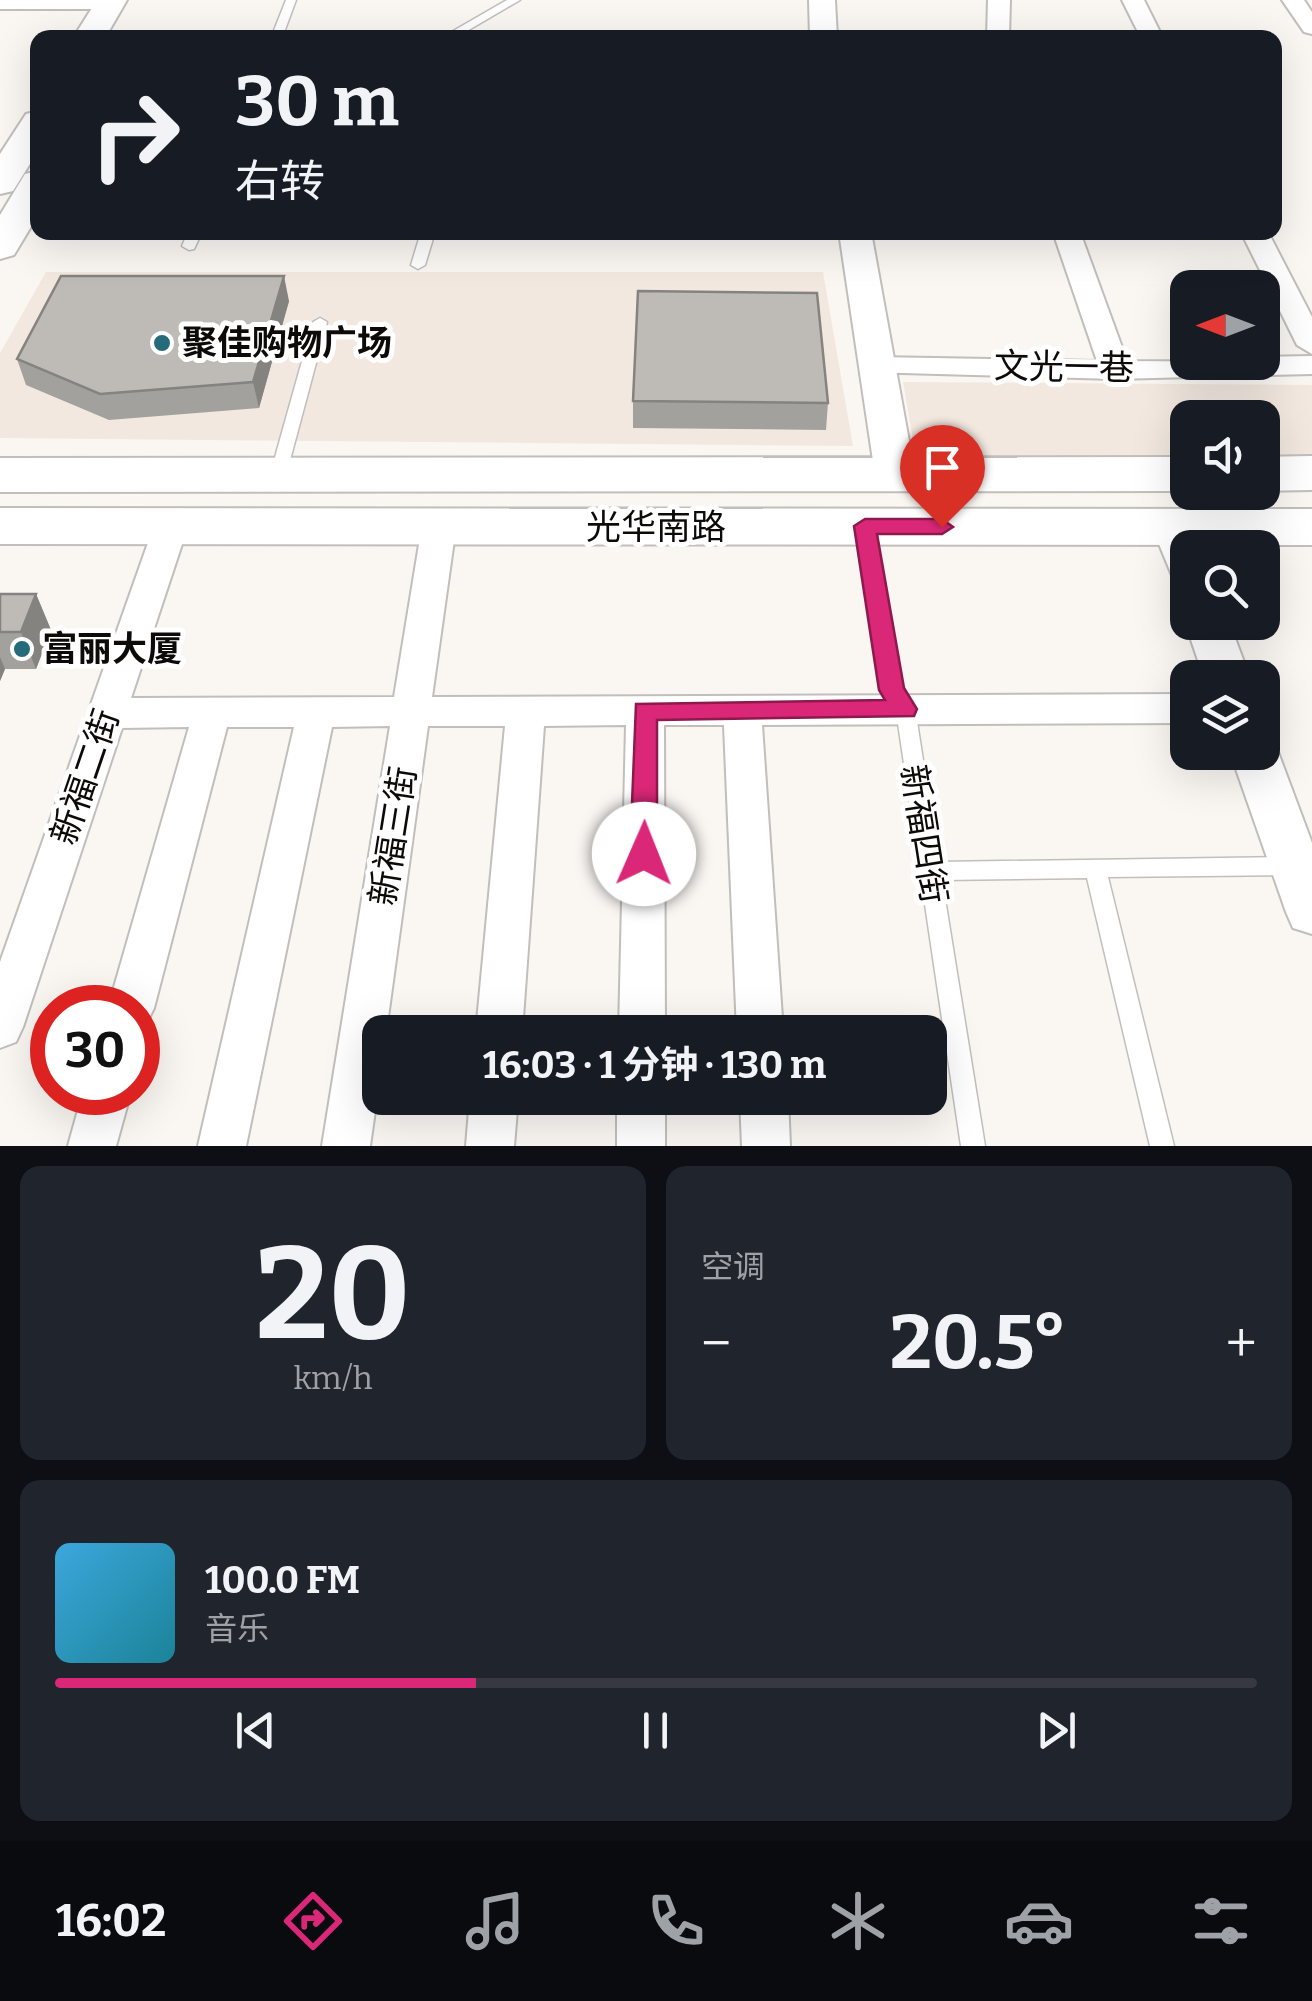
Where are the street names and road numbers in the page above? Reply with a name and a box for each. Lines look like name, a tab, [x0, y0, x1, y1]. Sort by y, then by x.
street label: 文光一巷	[994, 345, 1134, 389]
street label: 光华南路	[586, 506, 726, 548]
street label: 新福二街	[42, 704, 128, 850]
street label: 新福四街	[892, 762, 956, 906]
street label: 新福三街	[361, 764, 425, 908]

